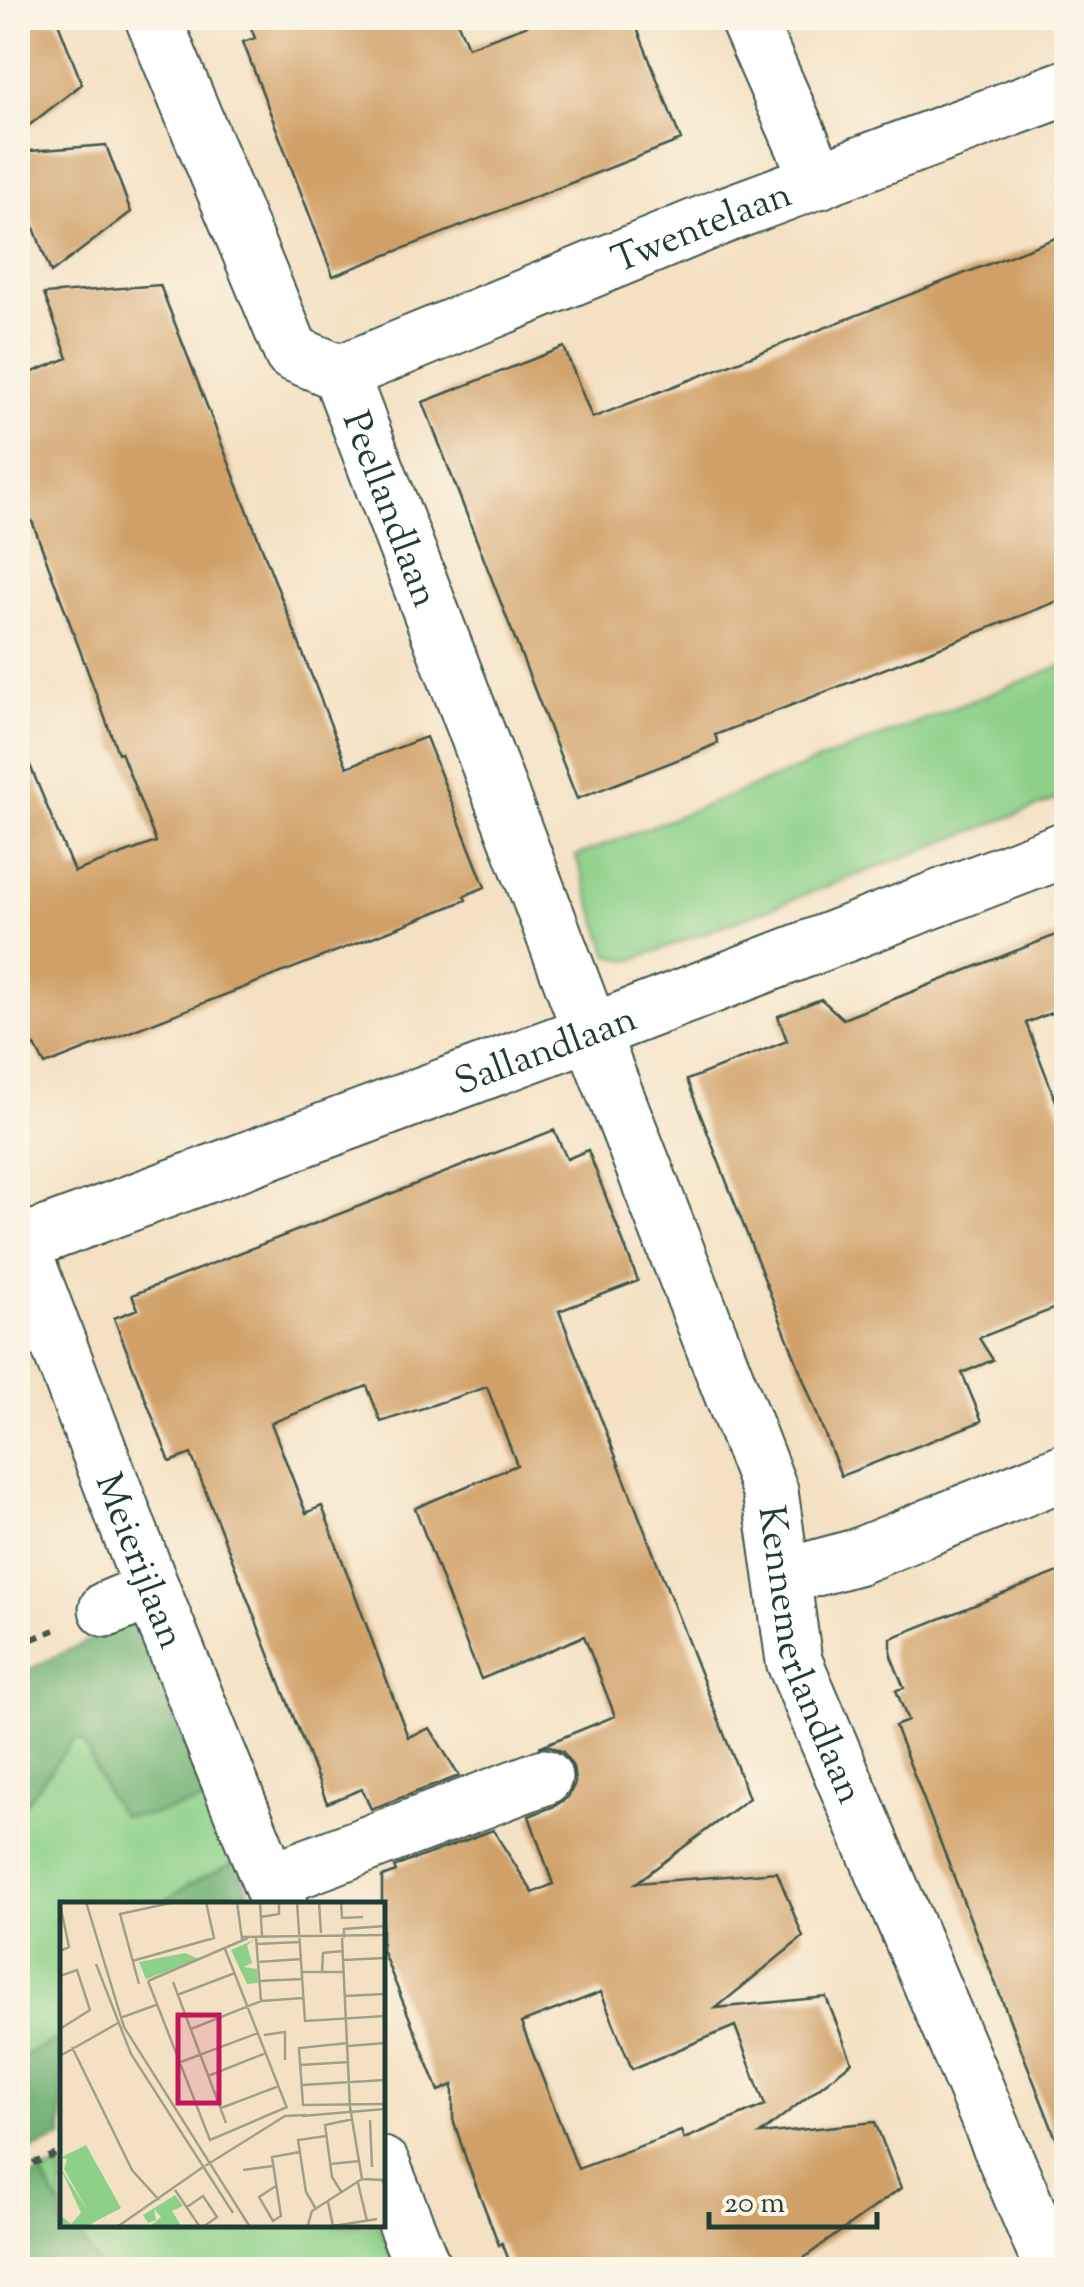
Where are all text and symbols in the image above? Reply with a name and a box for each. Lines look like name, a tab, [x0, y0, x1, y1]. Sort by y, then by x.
street label: Twentelaan	[605, 170, 800, 290]
street label: Peellandlaan	[326, 405, 450, 616]
street label: Sallandlaan	[448, 994, 645, 1111]
street label: Meierijlaan	[79, 1466, 196, 1658]
street label: Kennemerlandlaan	[741, 1503, 875, 1813]
inset map	[60, 1902, 385, 2227]
scale bar	[709, 2167, 876, 2229]
text: 20 m	[724, 2183, 785, 2226]

